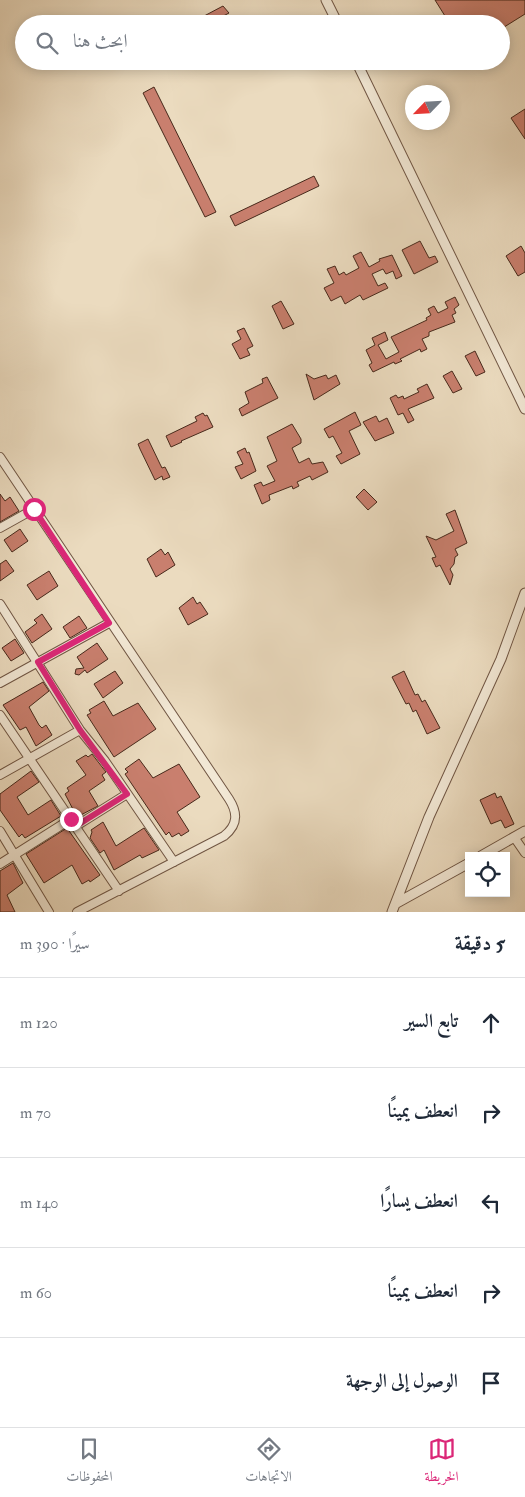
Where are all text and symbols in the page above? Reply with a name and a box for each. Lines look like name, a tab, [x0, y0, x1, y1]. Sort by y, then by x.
search box	[15, 15, 510, 70]
icon: search	[33, 29, 61, 57]
text: ابحث هنا	[73, 29, 128, 53]
north arrow	[405, 85, 450, 130]
route start	[23, 498, 46, 521]
route end	[60, 808, 83, 831]
map controls	[465, 852, 510, 897]
button: locate	[465, 852, 510, 897]
text: 5 دقيقة	[455, 930, 505, 957]
text: سيرًا · 390 m	[20, 934, 90, 954]
text: تابع السير	[404, 1009, 458, 1033]
icon: ahead	[477, 1009, 505, 1037]
text: 120 m	[20, 1013, 58, 1033]
text: انعطف يمينًا	[388, 1099, 458, 1123]
icon: right	[477, 1099, 505, 1127]
text: 70 m	[20, 1103, 51, 1123]
text: انعطف يسارًا	[380, 1189, 458, 1213]
icon: left	[477, 1189, 505, 1217]
text: 140 m	[20, 1193, 58, 1213]
text: انعطف يمينًا	[388, 1279, 458, 1303]
icon: right	[477, 1279, 505, 1307]
text: 60 m	[20, 1283, 52, 1303]
text: الوصول إلى الوجهة	[346, 1369, 458, 1393]
icon: arrive	[477, 1369, 505, 1397]
tab: المحفوظات	[66, 1435, 113, 1490]
tab: الاتجاهات	[245, 1435, 292, 1490]
tab: الخريطة	[425, 1435, 459, 1490]

